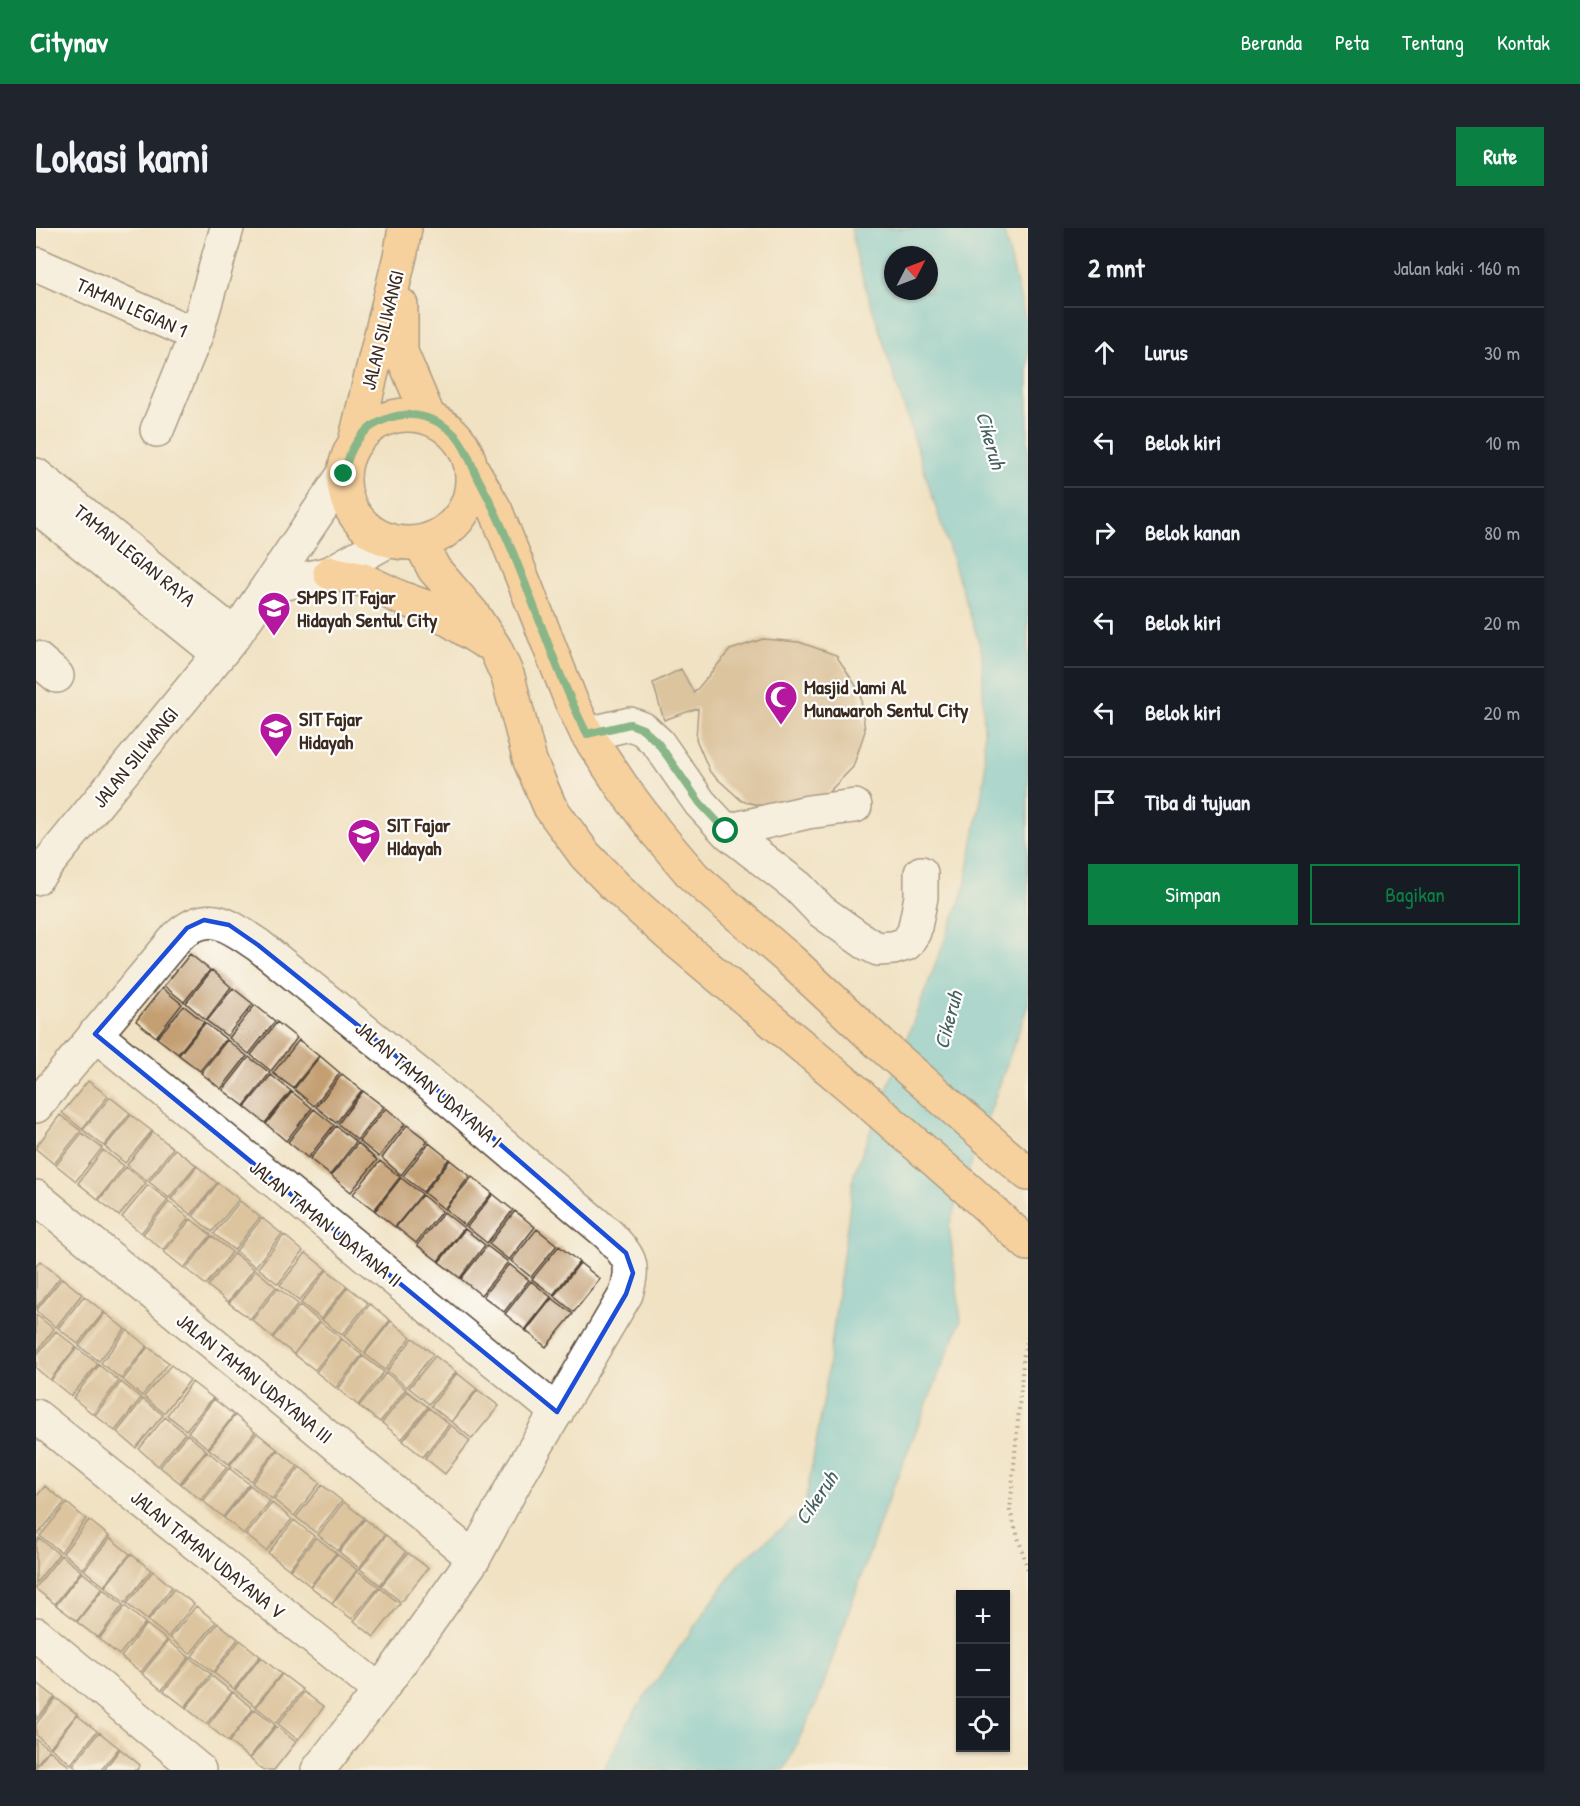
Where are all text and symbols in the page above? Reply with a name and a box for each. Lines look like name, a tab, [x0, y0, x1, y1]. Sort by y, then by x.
text: Citynav	[30, 23, 108, 61]
text: Beranda	[1241, 28, 1302, 57]
text: Peta	[1335, 28, 1369, 57]
text: Tentang	[1402, 28, 1464, 57]
text: Kontak	[1497, 28, 1550, 57]
button: Rute	[1456, 127, 1544, 186]
text: Lokasi kami	[36, 128, 210, 185]
north arrow	[884, 246, 938, 300]
text: 2 mnt	[1088, 250, 1145, 285]
text: Jalan kaki · 160 m	[1393, 254, 1520, 281]
street label: JALAN SILIWANGI	[354, 267, 410, 393]
street label: TAMAN LEGIAN 1	[72, 270, 192, 344]
icon: ahead	[1088, 336, 1121, 369]
text: Lurus	[1145, 337, 1188, 367]
text: 30 m	[1484, 339, 1520, 366]
water label: Cikeruh	[969, 408, 1013, 473]
icon: left	[1088, 426, 1121, 459]
text: Belok kiri	[1145, 427, 1221, 457]
text: 10 m	[1486, 429, 1520, 456]
route end	[330, 460, 356, 486]
street label: TAMAN LEGIAN RAYA	[69, 498, 202, 613]
icon: right	[1088, 516, 1121, 549]
text: Belok kanan	[1145, 517, 1240, 547]
text: 80 m	[1484, 519, 1520, 546]
place label: SMPS IT Fajar Hidayah Sentul City	[297, 583, 438, 634]
school or university icon: SMPS IT Fajar Hidayah Sentul City	[256, 590, 292, 637]
icon: left	[1088, 606, 1121, 639]
text: Belok kiri	[1145, 607, 1221, 637]
text: 20 m	[1483, 609, 1520, 636]
place label: Masjid Jami Al Munawaroh Sentul City	[804, 673, 969, 724]
mosque icon: Masjid Jami Al Munawaroh Sentul City	[763, 679, 799, 726]
icon: left	[1088, 696, 1121, 729]
text: Belok kiri	[1145, 697, 1221, 727]
text: 20 m	[1483, 699, 1520, 726]
street label: JALAN SILIWANGI	[86, 701, 184, 813]
place label: SIT Fajar Hidayah	[299, 705, 363, 756]
school or university icon: SIT Fajar Hidayah	[258, 711, 294, 758]
icon: arrive	[1088, 786, 1121, 819]
text: Tiba di tujuan	[1145, 787, 1250, 817]
place label: SIT Fajar HIdayah	[387, 811, 451, 862]
school or university icon: SIT Fajar HIdayah	[346, 817, 382, 864]
route start	[712, 817, 738, 843]
button: Simpan	[1088, 864, 1298, 925]
button: Bagikan	[1310, 864, 1520, 925]
water label: Cikeruh	[926, 987, 970, 1052]
street label: JALAN TAMAN UDAYANA I	[350, 1014, 508, 1154]
street label: JALAN TAMAN UDAYANA II	[244, 1153, 408, 1293]
street label: JALAN TAMAN UDAYANA III	[171, 1307, 339, 1449]
water label: Cikeruh	[788, 1465, 845, 1530]
street label: JALAN TAMAN UDAYANA V	[125, 1483, 291, 1625]
map controls	[956, 1590, 1010, 1752]
button: +	[956, 1590, 1010, 1644]
button: −	[956, 1644, 1010, 1698]
button: locate	[956, 1698, 1010, 1752]

